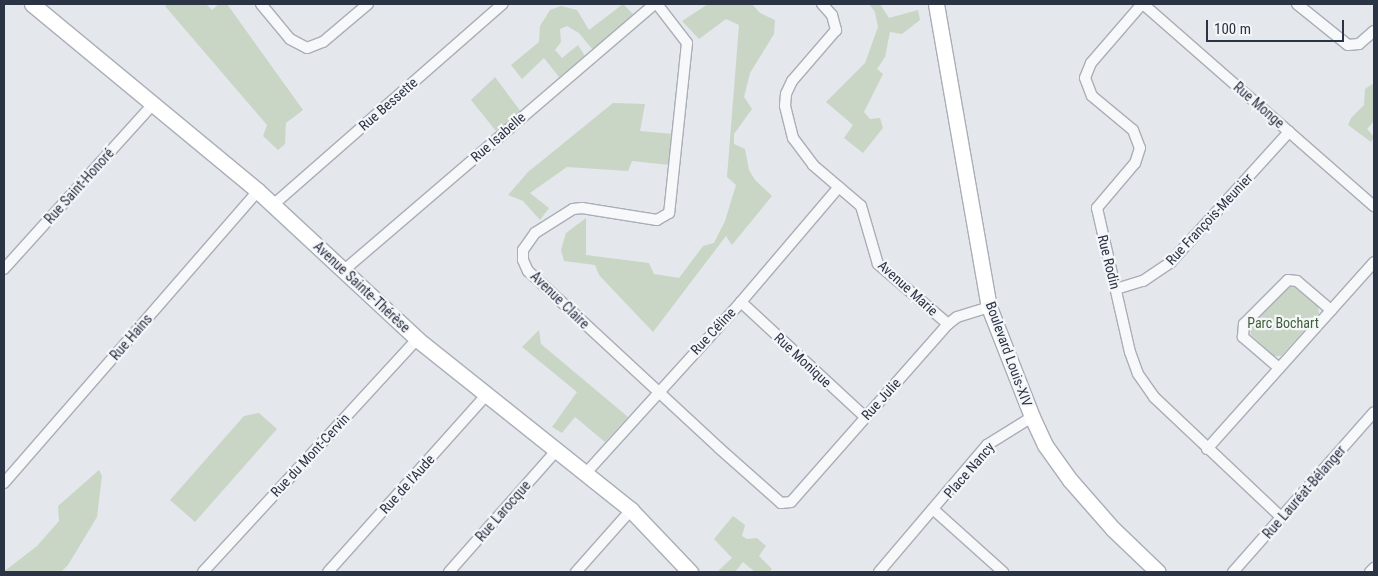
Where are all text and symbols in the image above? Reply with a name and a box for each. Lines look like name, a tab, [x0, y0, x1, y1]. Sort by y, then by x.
scale bar	[1208, 10, 1346, 42]
text: 100 m	[1214, 20, 1251, 38]
street label: Rue Bessette	[355, 74, 421, 134]
street label: Rue Monge	[1230, 78, 1288, 132]
street label: Rue Isabelle	[467, 109, 529, 165]
street label: Rue Saint-Honoré	[41, 145, 117, 227]
street label: Rue François-Meunier	[1162, 170, 1256, 268]
street label: Rue Rodin	[1094, 233, 1124, 291]
street label: Avenue Sainte-Thérèse	[310, 238, 414, 336]
street label: Avenue Marie	[875, 257, 941, 319]
street label: Avenue Claire	[527, 268, 593, 332]
street label: Boulevard Louis-XIV	[982, 299, 1036, 409]
street label: Rue Céline	[687, 304, 739, 358]
street label: Rue Hains	[106, 310, 156, 364]
park label: Parc Bochart	[1247, 315, 1319, 331]
street label: Rue Monique	[771, 329, 835, 391]
street label: Rue Julie	[858, 375, 904, 423]
street label: Rue du Mont-Cervin	[267, 410, 353, 500]
street label: Place Nancy	[940, 439, 998, 501]
street label: Rue Lauréat-Bélanger	[1259, 442, 1349, 542]
street label: Rue de l'Aude	[376, 451, 438, 517]
street label: Rue Larocque	[472, 477, 534, 545]

